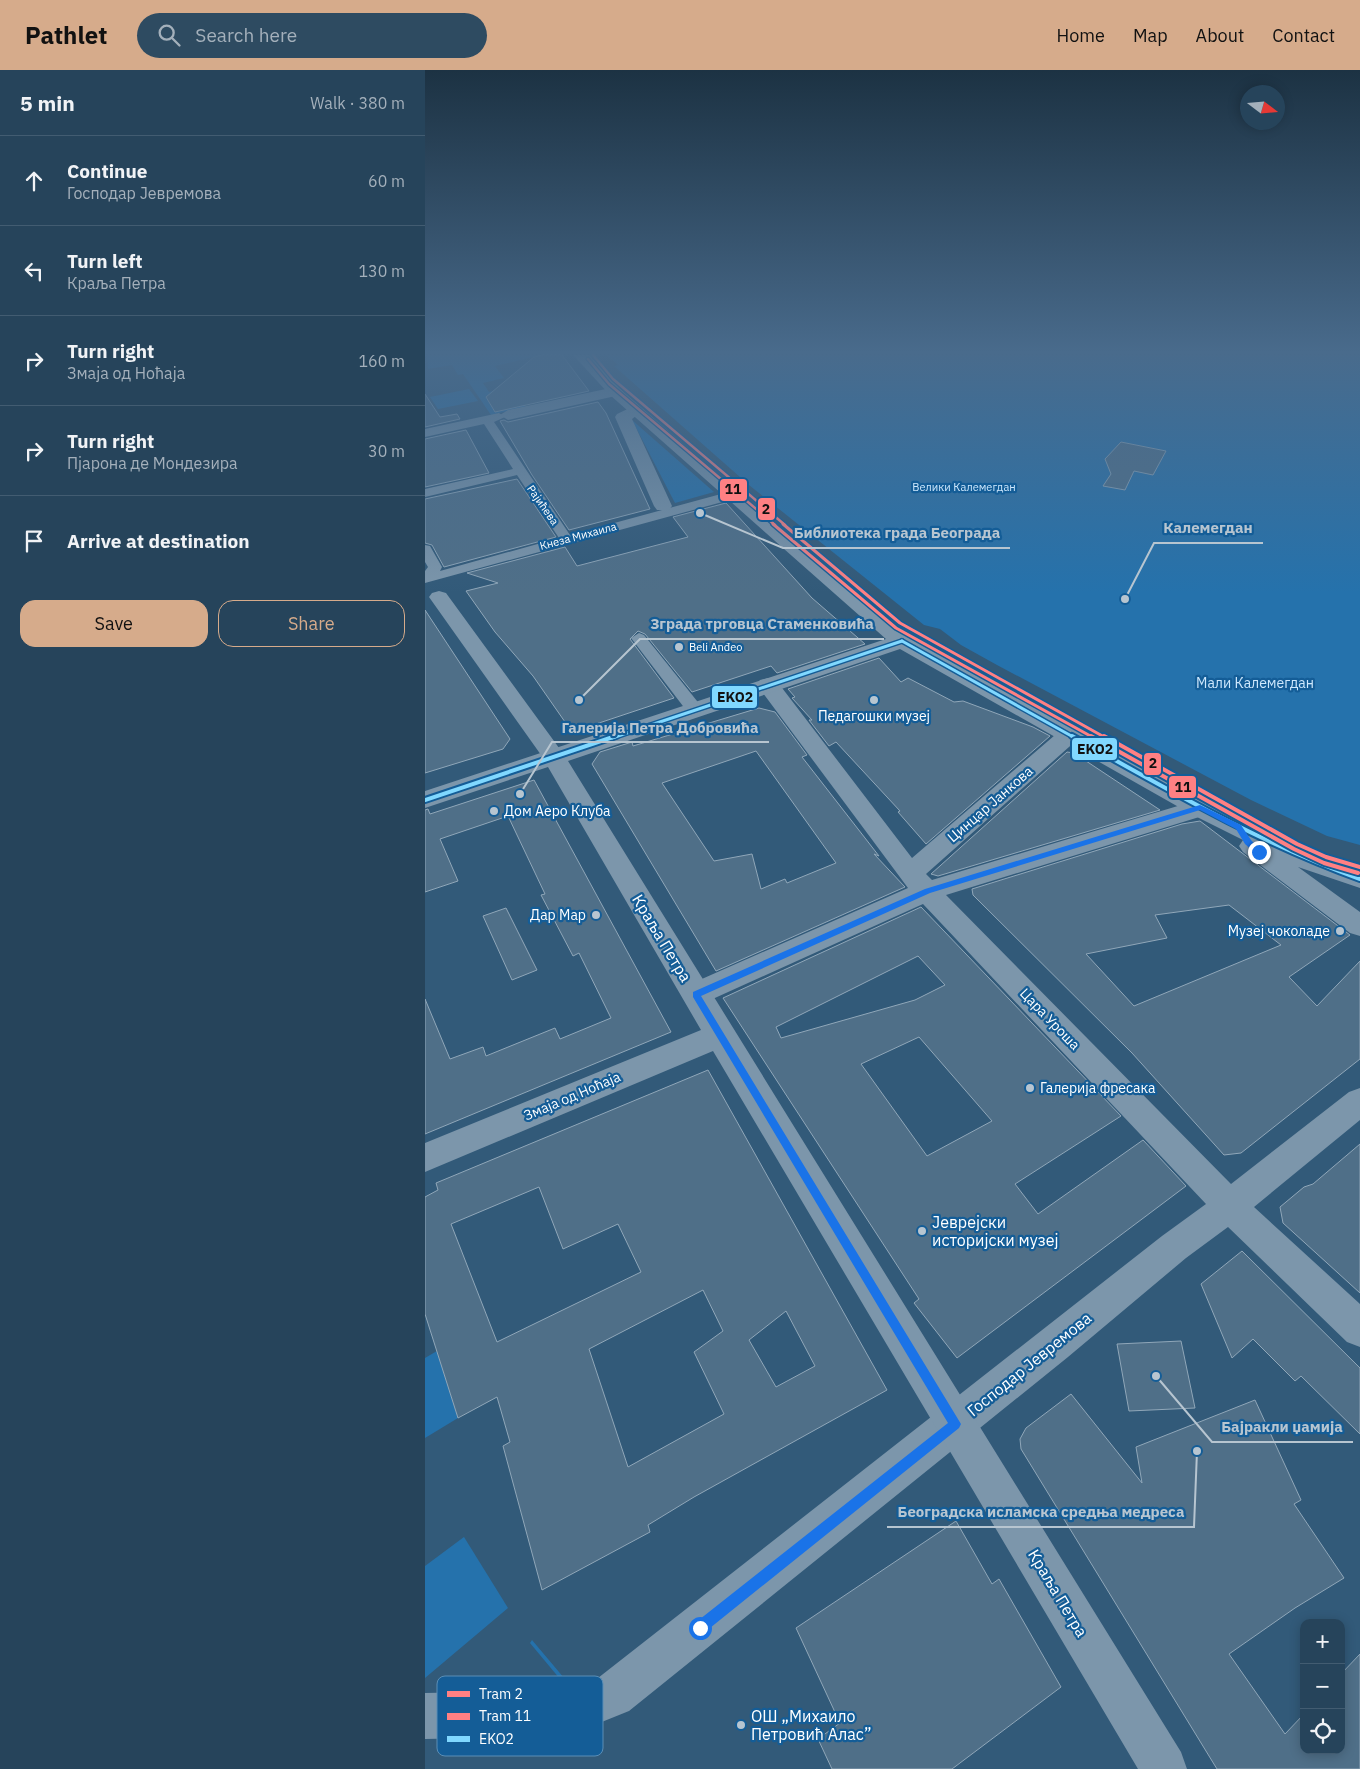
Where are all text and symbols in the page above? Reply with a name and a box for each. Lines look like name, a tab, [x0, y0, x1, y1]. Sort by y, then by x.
search box	[137, 13, 487, 58]
text: Pathlet	[25, 19, 107, 51]
icon: search	[155, 21, 183, 49]
text: Search here	[195, 23, 297, 47]
text: Home	[1057, 24, 1105, 47]
text: Map	[1133, 24, 1168, 47]
text: About	[1196, 24, 1244, 47]
text: Contact	[1272, 24, 1335, 47]
north arrow	[1240, 85, 1285, 130]
text: 5 min	[20, 89, 75, 117]
text: Walk · 380 m	[310, 93, 405, 113]
text: Continue	[67, 159, 147, 183]
icon: ahead	[20, 167, 48, 195]
text: 60 m	[368, 171, 405, 191]
text: Господар Јевремова	[67, 183, 221, 203]
text: Turn left	[67, 249, 143, 273]
icon: left	[20, 257, 48, 285]
text: 130 m	[358, 261, 405, 281]
text: Краља Петра	[67, 273, 166, 293]
text: Turn right	[67, 339, 154, 363]
icon: right	[20, 347, 48, 375]
text: 160 m	[358, 351, 405, 371]
text: Змаја од Ноћаја	[67, 363, 185, 383]
text: Turn right	[67, 429, 154, 453]
icon: right	[20, 437, 48, 465]
text: 30 m	[368, 441, 405, 461]
text: Пјарона де Мондезира	[67, 453, 238, 473]
line badge: 11	[719, 478, 748, 502]
text: 11	[725, 480, 742, 498]
park label: Велики Калемегдан	[912, 480, 1016, 494]
street label: Рајићева	[524, 482, 562, 528]
line badge: 2	[757, 497, 776, 521]
text: 2	[762, 500, 770, 518]
callout: Калемегдан	[1154, 513, 1263, 543]
callout: Библиотека града Београда	[783, 518, 1010, 548]
text: Калемегдан	[1163, 518, 1253, 537]
street label: Кнеза Михаила	[538, 519, 618, 553]
text: Библиотека града Београда	[794, 523, 1001, 542]
icon: arrive	[20, 527, 48, 555]
text: Arrive at destination	[67, 529, 250, 553]
button: Save	[20, 600, 208, 647]
button: Share	[218, 600, 405, 647]
callout: Зграда трговца Стаменковића	[640, 609, 884, 639]
text: Зграда трговца Стаменковића	[650, 614, 874, 633]
place label: Beli Anđeo	[689, 640, 742, 654]
marker: Beli Anđeo	[673, 641, 685, 653]
park label: Мали Калемегдан	[1196, 674, 1314, 692]
line badge: EKO2	[711, 685, 758, 709]
text: EKO2	[717, 688, 753, 706]
marker: Педагошки музеј	[868, 694, 880, 706]
place label: Педагошки музеј	[818, 707, 930, 725]
callout: Галерија Петра Добровића	[552, 712, 769, 742]
text: Галерија Петра Добровића	[562, 718, 759, 737]
line badge: EKO2	[1071, 737, 1118, 761]
text: EKO2	[1077, 740, 1113, 758]
line badge: 2	[1143, 752, 1162, 776]
text: 2	[1149, 754, 1157, 772]
street label: Цинцар Јанкова	[944, 762, 1037, 846]
line badge: 11	[1168, 775, 1197, 799]
text: 11	[1175, 778, 1192, 796]
place label: Дом Аеро Клуба	[504, 802, 611, 820]
marker: Дом Аеро Клуба	[488, 805, 500, 817]
route end	[1248, 841, 1271, 864]
street label: Краља Петра	[628, 890, 696, 986]
place label: Дар Мар	[530, 906, 586, 924]
marker: Дар Мар	[590, 909, 602, 921]
place label: Музеј чоколаде	[1228, 922, 1330, 940]
marker: Музеј чоколаде	[1334, 925, 1346, 937]
street label: Цара Уроша	[1016, 984, 1084, 1054]
street label: Змаја од Ноћаја	[521, 1067, 624, 1124]
place label: Галерија фресака	[1040, 1079, 1156, 1097]
marker: Галерија фресака	[1024, 1082, 1036, 1094]
place label: Јеврејски историјски музеј	[932, 1212, 1058, 1250]
marker: Јеврејски историјски музеј	[916, 1225, 928, 1237]
street label: Господар Јевремова	[963, 1307, 1096, 1420]
callout: Бајракли џамија	[1212, 1412, 1353, 1442]
text: Бајракли џамија	[1221, 1417, 1343, 1436]
callout: Београдска исламска средња медреса	[887, 1497, 1194, 1527]
text: Београдска исламска средња медреса	[898, 1502, 1185, 1521]
street label: Краља Петра	[1024, 1545, 1092, 1641]
route start	[689, 1617, 712, 1640]
map controls	[1300, 1619, 1345, 1754]
button: +	[1300, 1619, 1345, 1664]
button: −	[1300, 1664, 1345, 1709]
legend	[437, 1676, 603, 1756]
text: Tram 2	[479, 1685, 523, 1703]
place label: ОШ „Михаило Петровић Алас”	[751, 1706, 872, 1744]
text: Tram 11	[479, 1707, 531, 1725]
button: locate	[1300, 1709, 1345, 1754]
marker: ОШ „Михаило Петровић Алас”	[735, 1719, 747, 1731]
text: EKO2	[479, 1730, 514, 1748]

